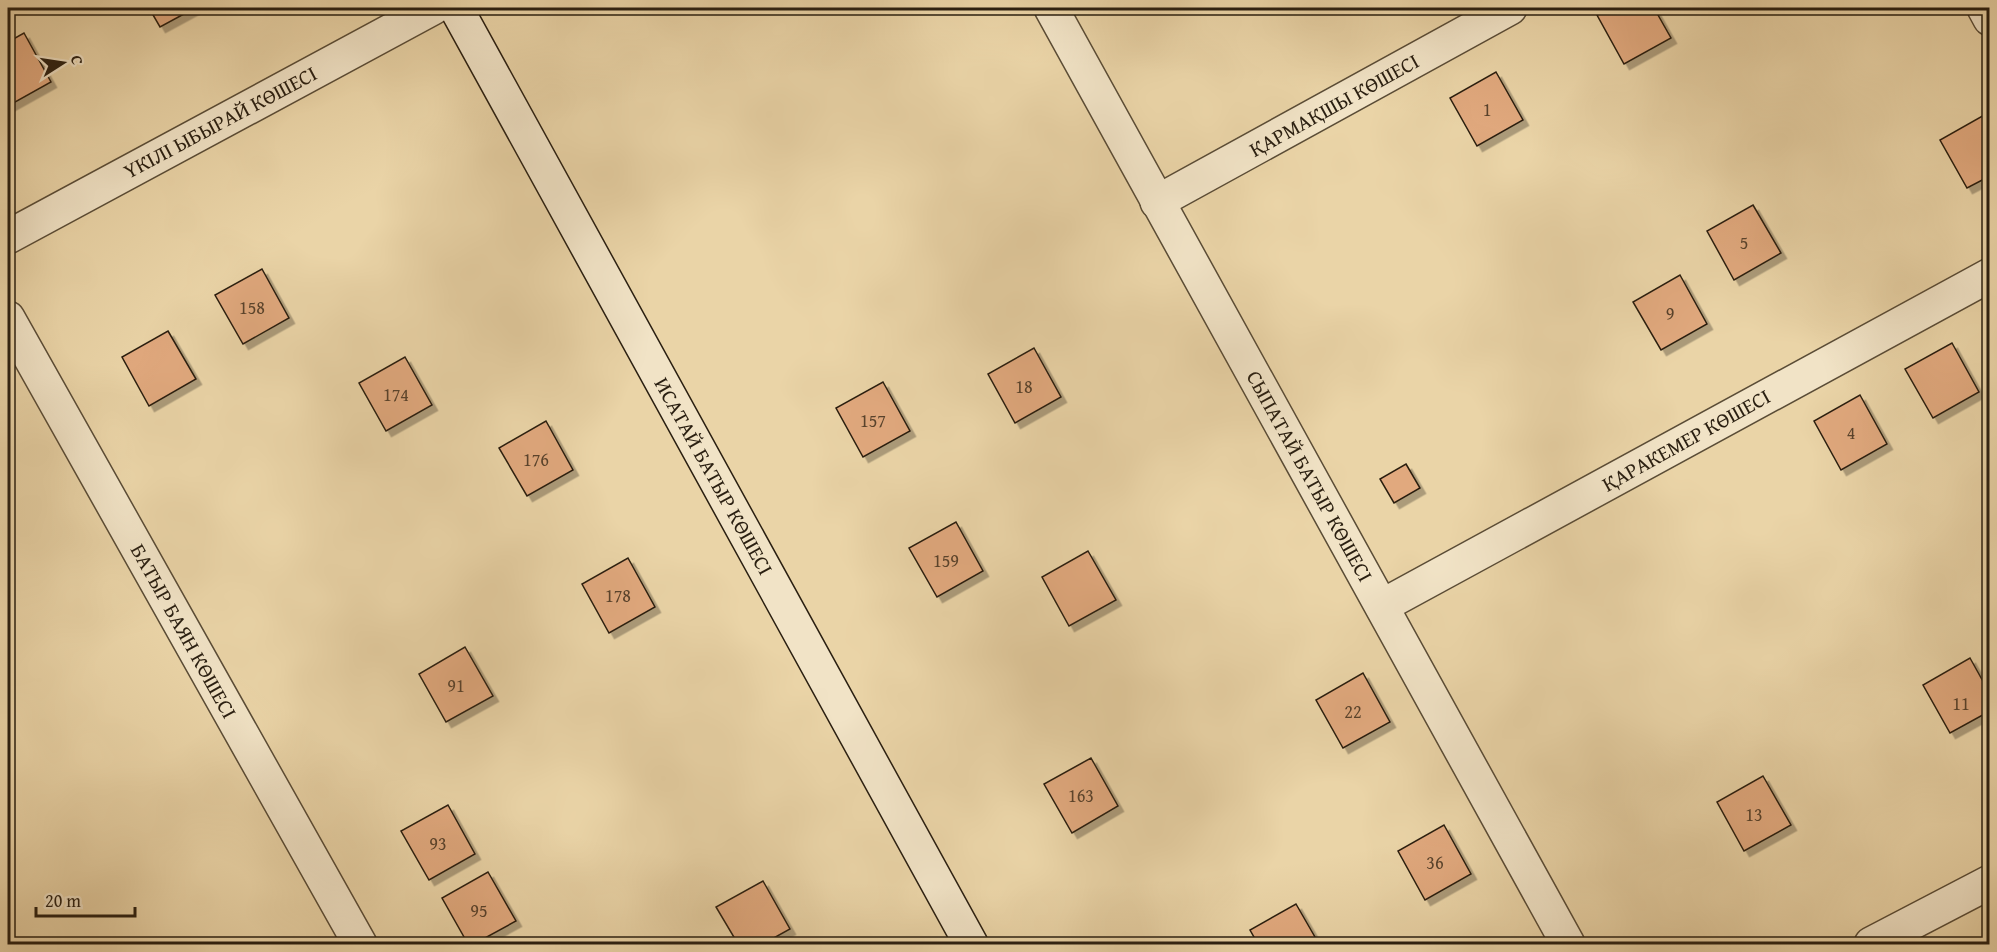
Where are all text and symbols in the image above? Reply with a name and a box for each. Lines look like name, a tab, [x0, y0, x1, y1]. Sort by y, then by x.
north arrow	[33, 33, 93, 93]
street label: ҚАРМАҚШЫ КӨШЕСІ	[1243, 45, 1425, 165]
text: С	[65, 53, 90, 67]
street label: ҮКІЛІ ЫБЫРАЙ КӨШЕСІ	[118, 58, 322, 186]
house number: 1	[1483, 96, 1491, 123]
house number: 5	[1740, 229, 1748, 256]
house number: 158	[239, 294, 265, 321]
house number: 9	[1666, 300, 1674, 327]
street label: СЫПАТАЙ БАТЫР КӨШЕСІ	[1239, 365, 1381, 587]
street label: ИСАТАЙ БАТЫР КӨШЕСІ	[647, 371, 781, 581]
house number: 18	[1015, 373, 1033, 400]
house number: 174	[383, 381, 409, 408]
street label: ҚАРАКЕМЕР КӨШЕСІ	[1596, 381, 1776, 499]
house number: 157	[860, 407, 886, 434]
house number: 4	[1847, 419, 1855, 446]
house number: 176	[523, 446, 549, 473]
street label: БАТЫР БАЯН КӨШЕСІ	[123, 538, 245, 724]
house number: 159	[933, 547, 959, 574]
house number: 178	[605, 582, 631, 609]
house number: 91	[447, 672, 465, 699]
house number: 11	[1952, 690, 1970, 717]
house number: 22	[1344, 698, 1362, 725]
house number: 163	[1068, 782, 1094, 809]
house number: 13	[1745, 801, 1763, 828]
house number: 93	[429, 830, 447, 857]
house number: 36	[1426, 849, 1444, 876]
scale bar	[36, 880, 135, 918]
text: 20 m	[45, 887, 81, 914]
house number: 95	[470, 897, 488, 924]

